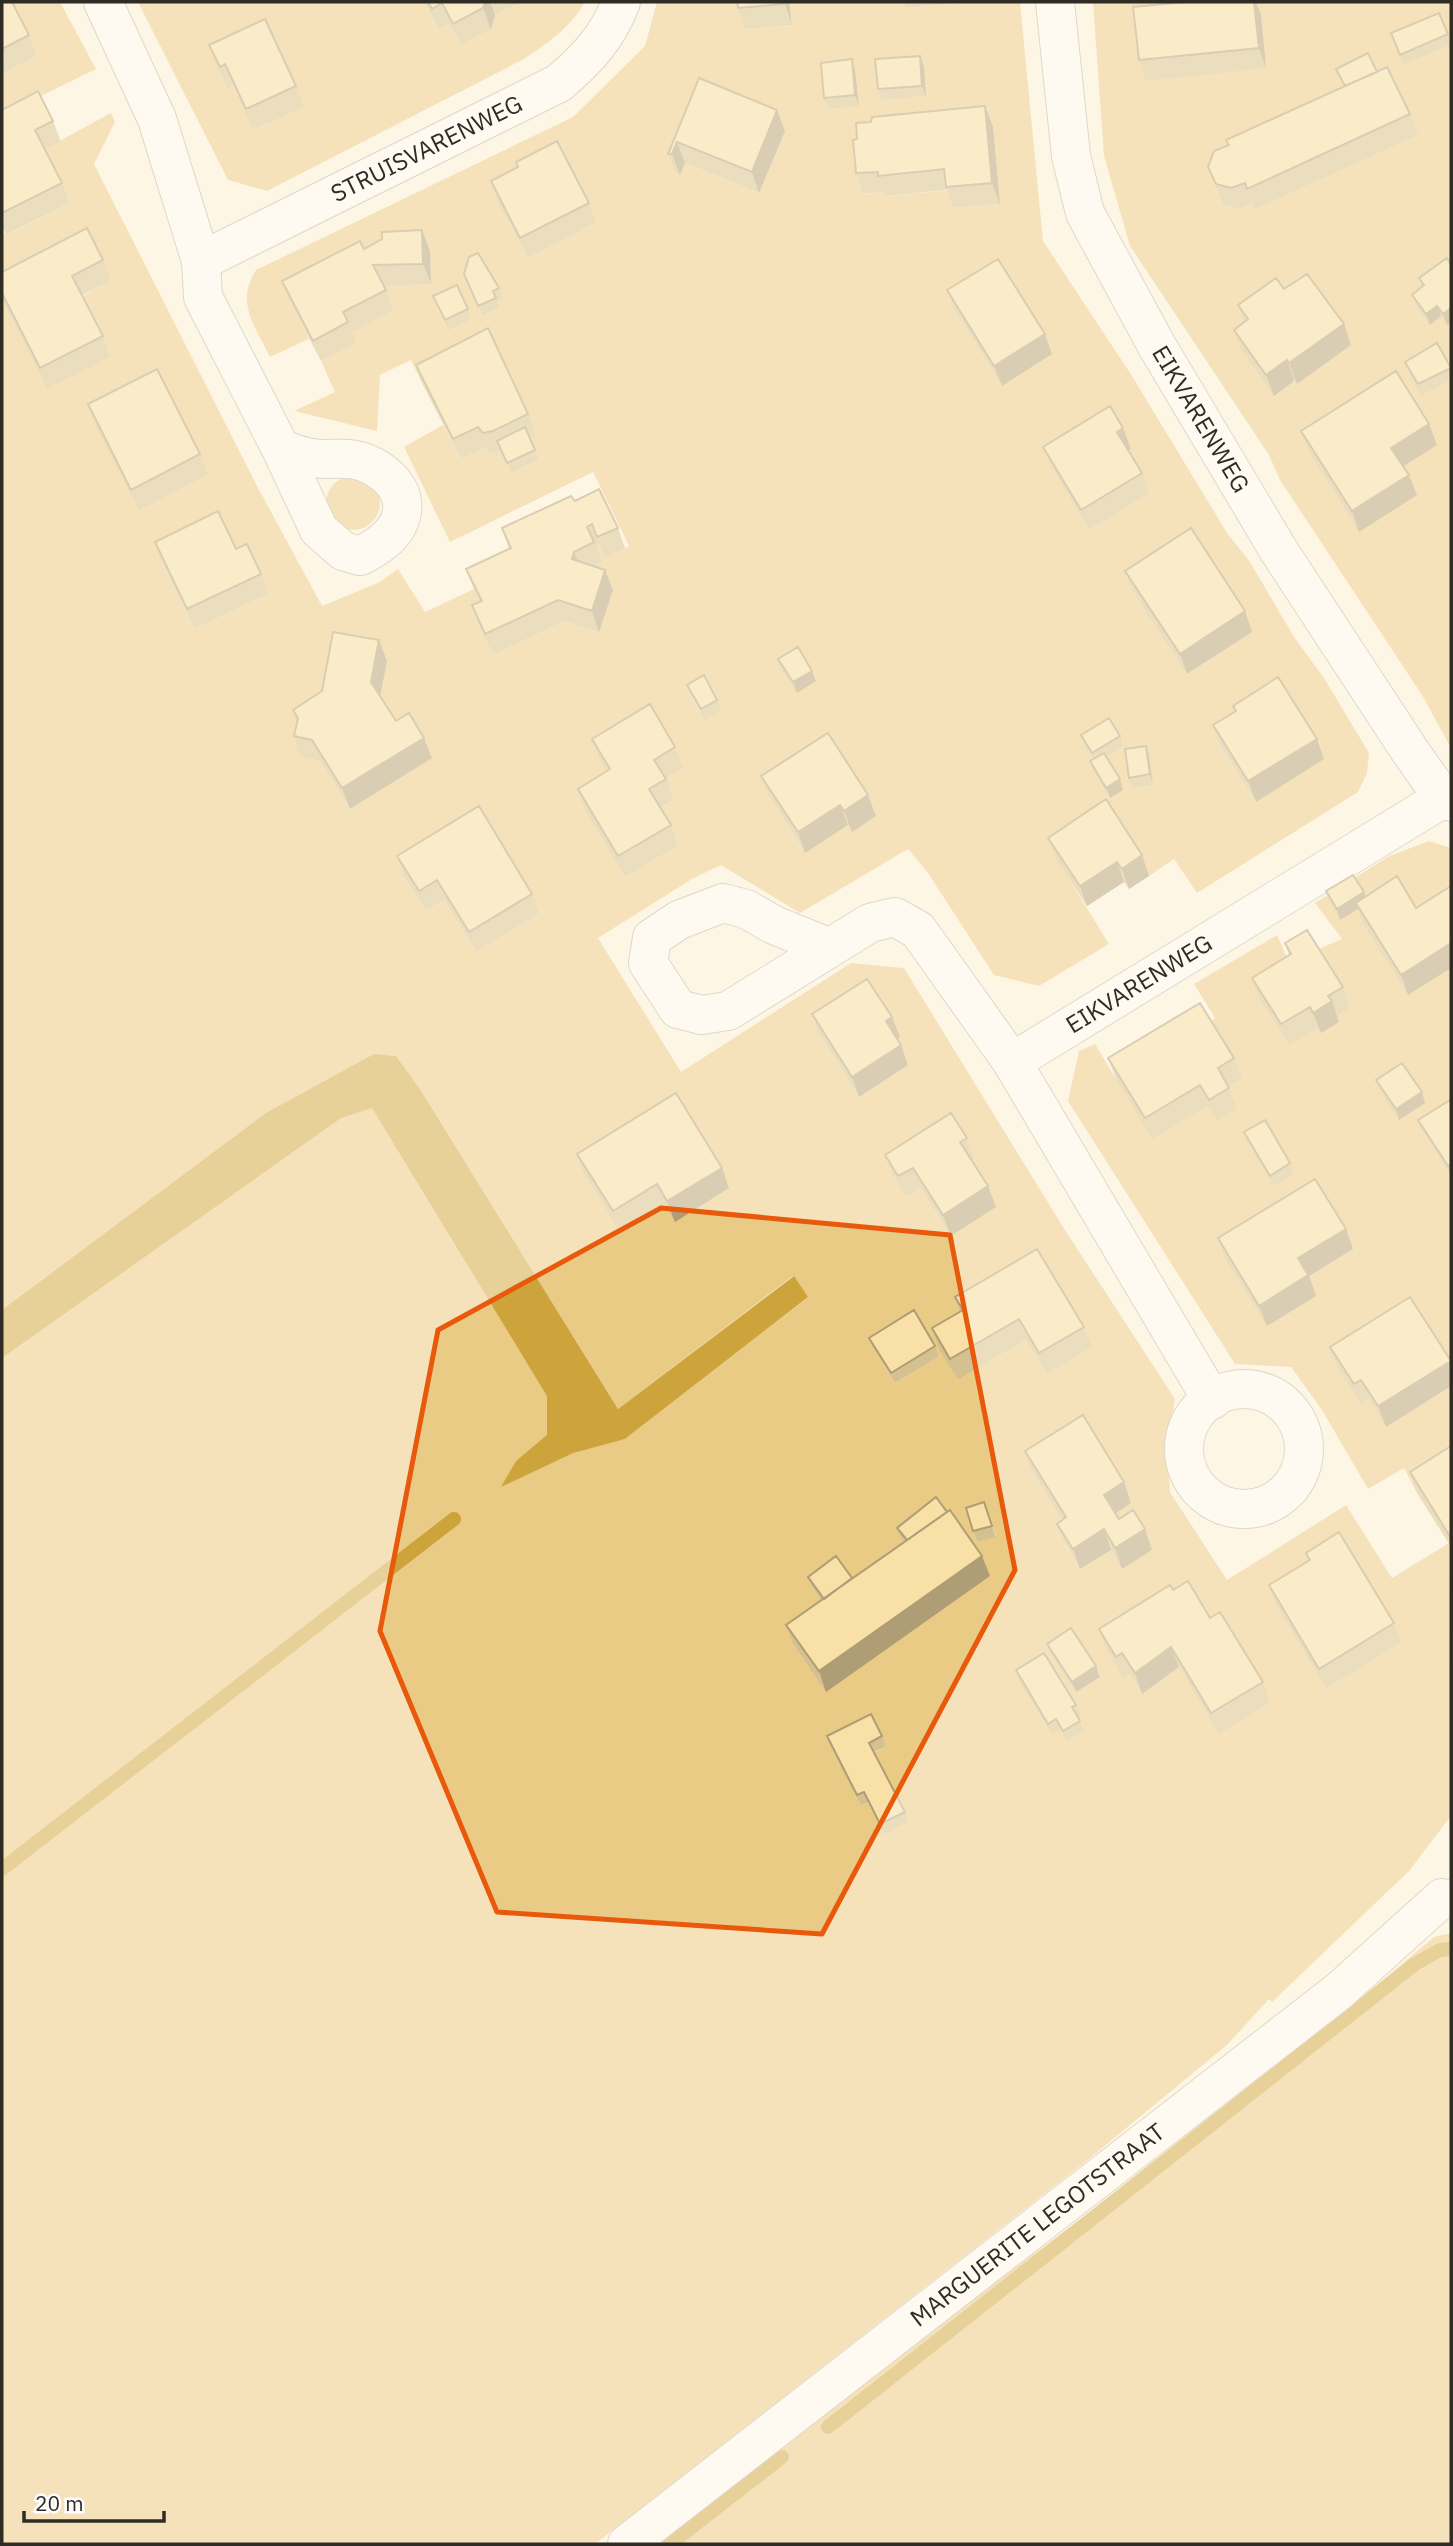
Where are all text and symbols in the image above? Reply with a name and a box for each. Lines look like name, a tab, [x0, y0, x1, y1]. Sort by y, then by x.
street label: STRUISVARENWEG	[325, 87, 527, 209]
street label: EIKVARENWEG	[1145, 339, 1258, 498]
street label: EIKVARENWEG	[1059, 926, 1218, 1040]
street label: MARGUERITE LEGOTSTRAAT	[903, 2115, 1171, 2333]
scale bar	[24, 2480, 164, 2524]
text: 20 m	[35, 2489, 84, 2517]

